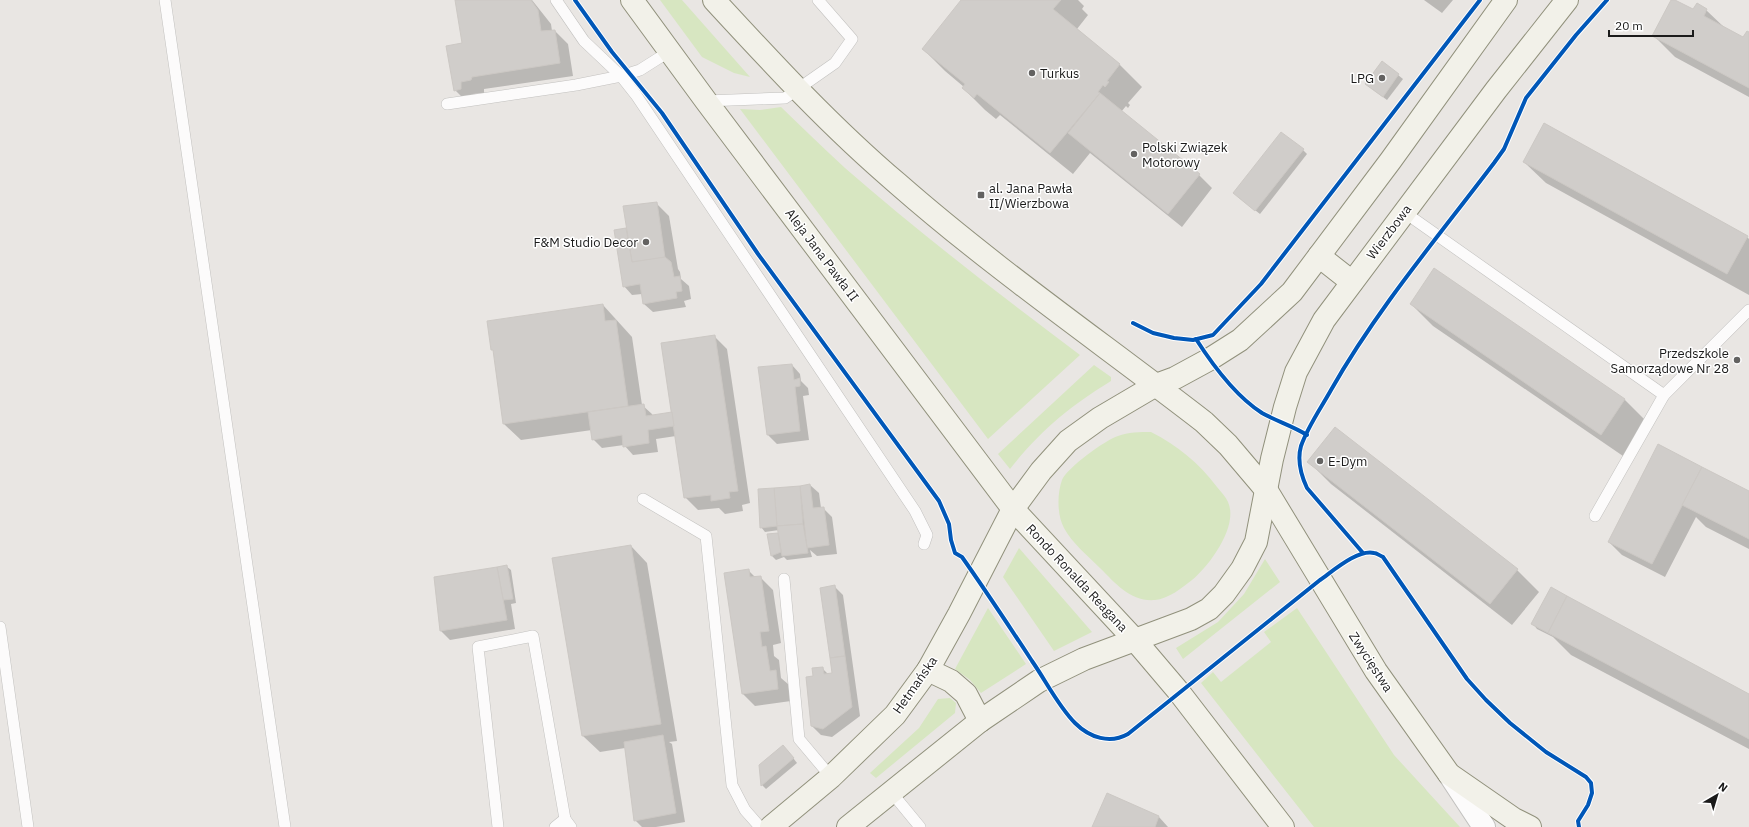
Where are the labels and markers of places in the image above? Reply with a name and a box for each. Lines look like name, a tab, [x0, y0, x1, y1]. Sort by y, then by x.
place label: Turkus	[1040, 65, 1079, 82]
marker: Turkus	[1027, 68, 1037, 78]
place label: LPG	[1351, 70, 1374, 87]
marker: LPG	[1377, 73, 1387, 83]
place label: Polski Związek Motorowy	[1142, 139, 1228, 171]
marker: Polski Związek Motorowy	[1129, 149, 1139, 159]
place label: al. Jana Pawła II/Wierzbowa	[989, 180, 1072, 212]
marker: al. Jana Pawła II/Wierzbowa	[976, 190, 986, 200]
place label: F&M Studio Decor	[533, 234, 638, 251]
marker: F&M Studio Decor	[641, 237, 651, 247]
place label: Przedszkole Samorządowe Nr 28	[1611, 345, 1729, 377]
marker: Przedszkole Samorządowe Nr 28	[1732, 355, 1742, 365]
place label: E-Dym	[1328, 453, 1367, 470]
marker: E-Dym	[1315, 456, 1325, 466]

